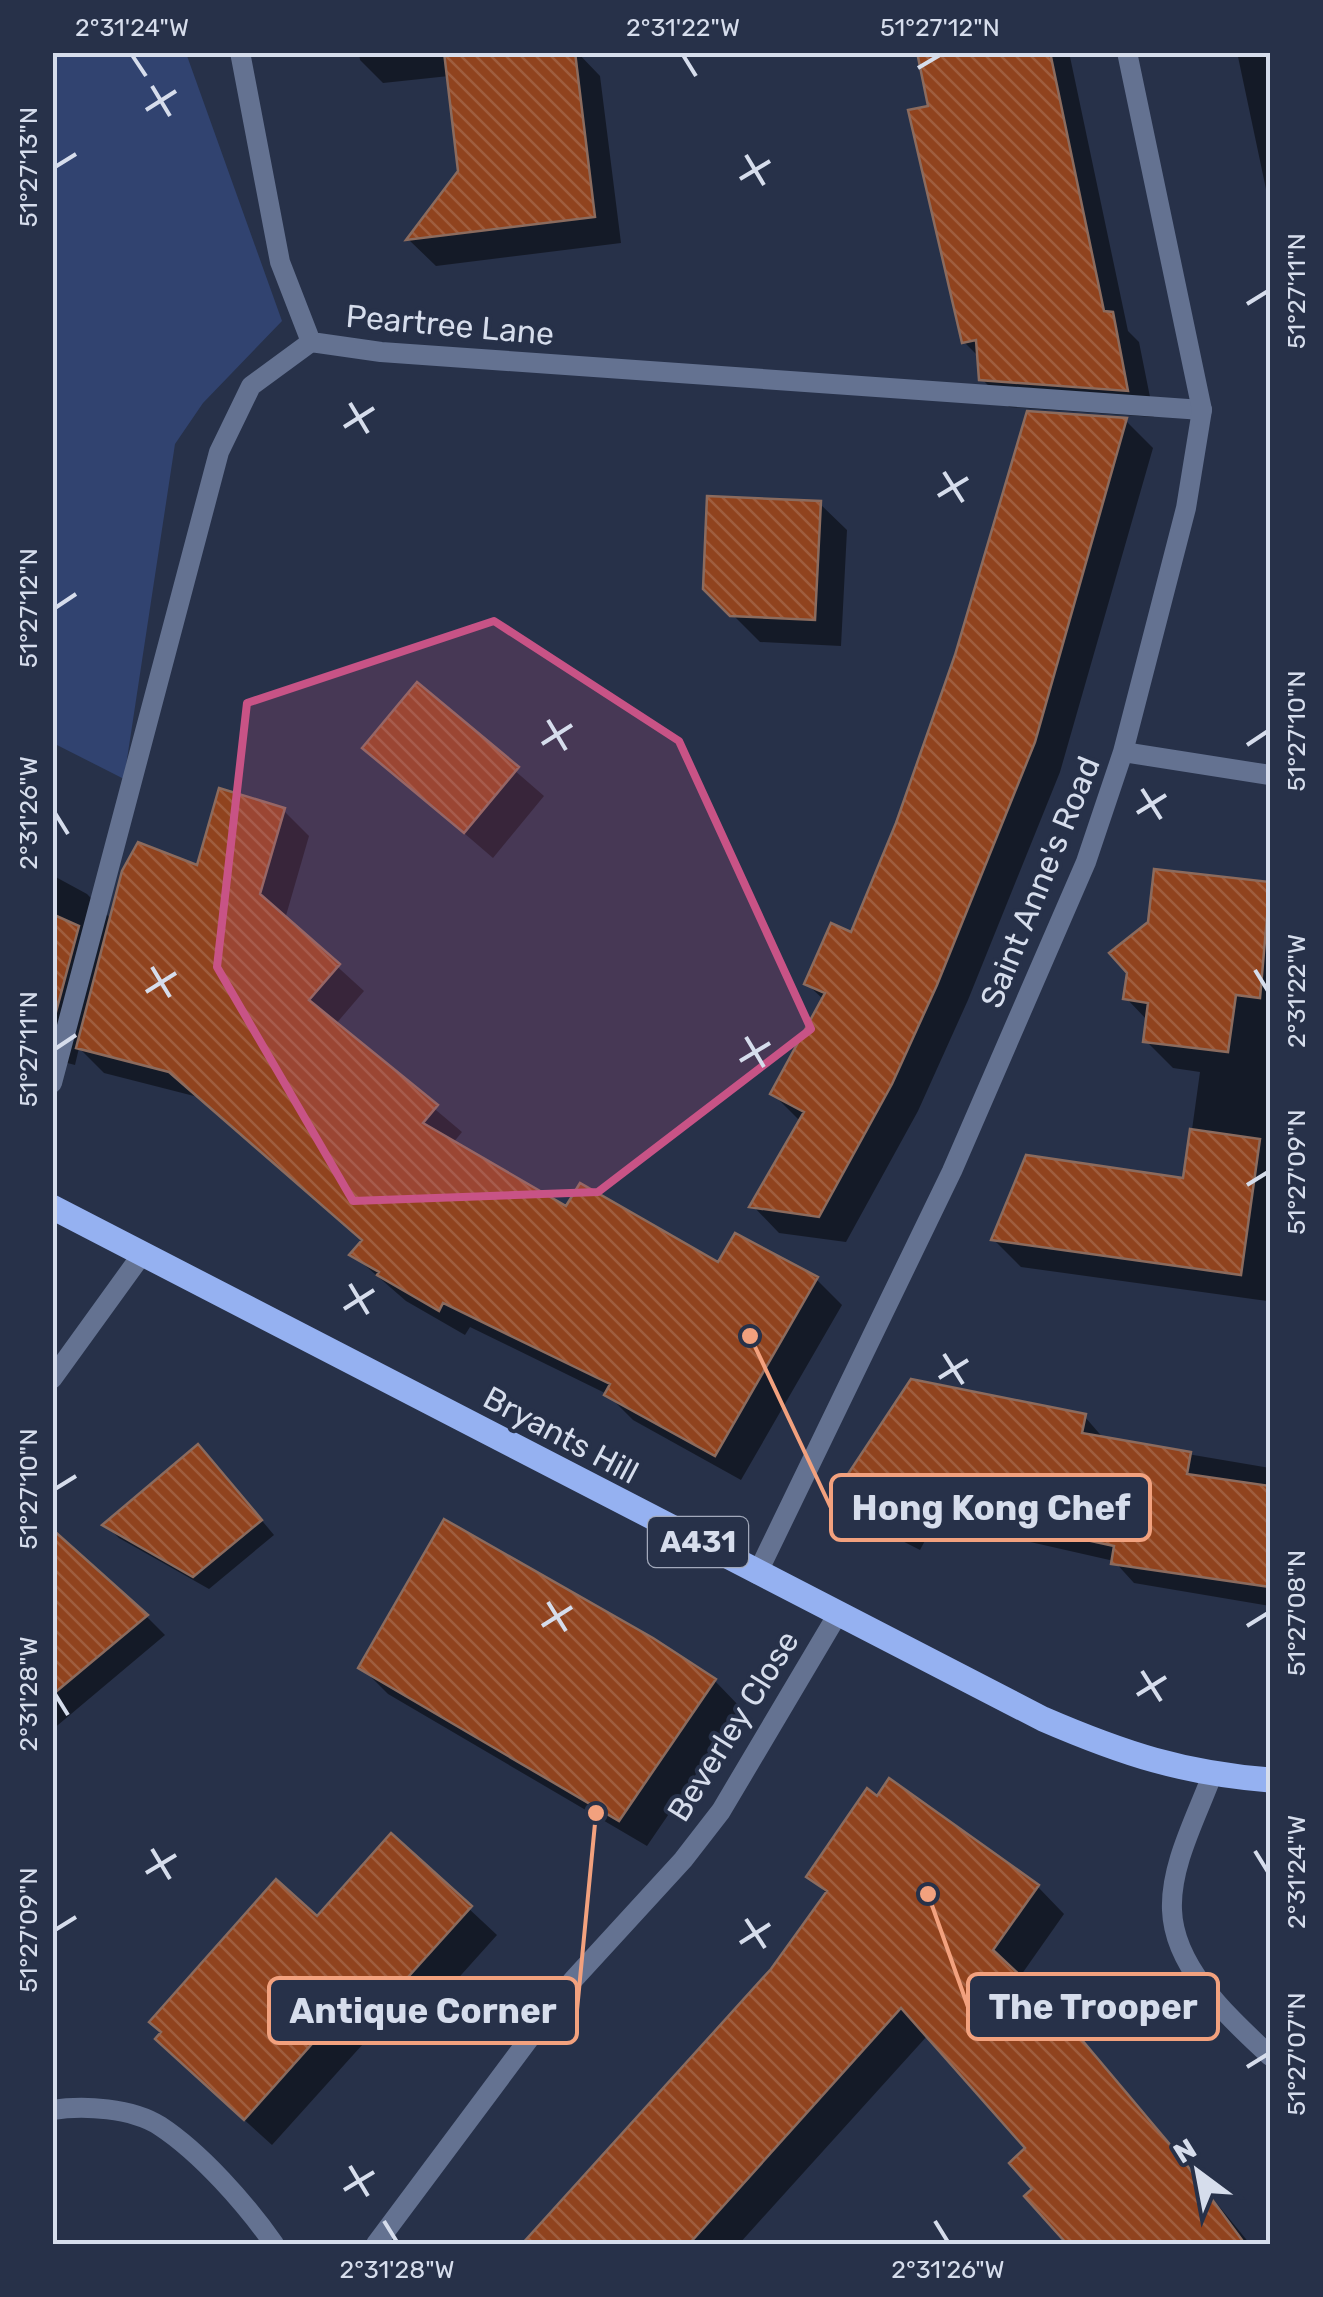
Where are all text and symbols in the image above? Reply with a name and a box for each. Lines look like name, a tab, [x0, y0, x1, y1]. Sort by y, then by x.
text: 2°31'24"W	[75, 13, 189, 42]
text: 2°31'22"W	[626, 13, 740, 42]
text: 51°27'12"N	[880, 13, 1000, 42]
text: 51°27'13"N	[14, 107, 43, 227]
text: 51°27'11"N	[1282, 233, 1311, 349]
street label: Peartree Lane	[344, 297, 556, 353]
text: 51°27'12"N	[14, 548, 43, 668]
text: 51°27'10"N	[1282, 670, 1311, 792]
street label: Saint Anne's Road	[972, 751, 1108, 1013]
text: 2°31'26"W	[14, 756, 43, 870]
text: 2°31'22"W	[1282, 934, 1311, 1048]
text: 51°27'11"N	[14, 991, 43, 1107]
text: 51°27'09"N	[1282, 1109, 1311, 1235]
street label: Bryants Hill	[477, 1378, 645, 1492]
text: 51°27'10"N	[14, 1428, 43, 1550]
callout: Hong Kong Chef	[831, 1475, 1150, 1540]
text: Hong Kong Chef	[852, 1487, 1131, 1529]
road number: A431	[648, 1517, 748, 1567]
text: 51°27'08"N	[1282, 1550, 1311, 1676]
street label: Beverley Close	[659, 1624, 807, 1828]
text: 2°31'28"W	[14, 1636, 43, 1752]
text: 2°31'24"W	[1282, 1815, 1311, 1929]
text: 51°27'09"N	[14, 1867, 43, 1993]
callout: The Trooper	[968, 1974, 1218, 2039]
callout: Antique Corner	[269, 1978, 577, 2043]
text: The Trooper	[988, 1986, 1198, 2028]
text: Antique Corner	[289, 1990, 557, 2032]
text: 51°27'07"N	[1282, 1992, 1311, 2116]
north arrow	[1148, 2122, 1248, 2222]
text: N	[1168, 2132, 1202, 2171]
text: 2°31'28"W	[339, 2255, 455, 2284]
text: 2°31'26"W	[891, 2255, 1005, 2284]

